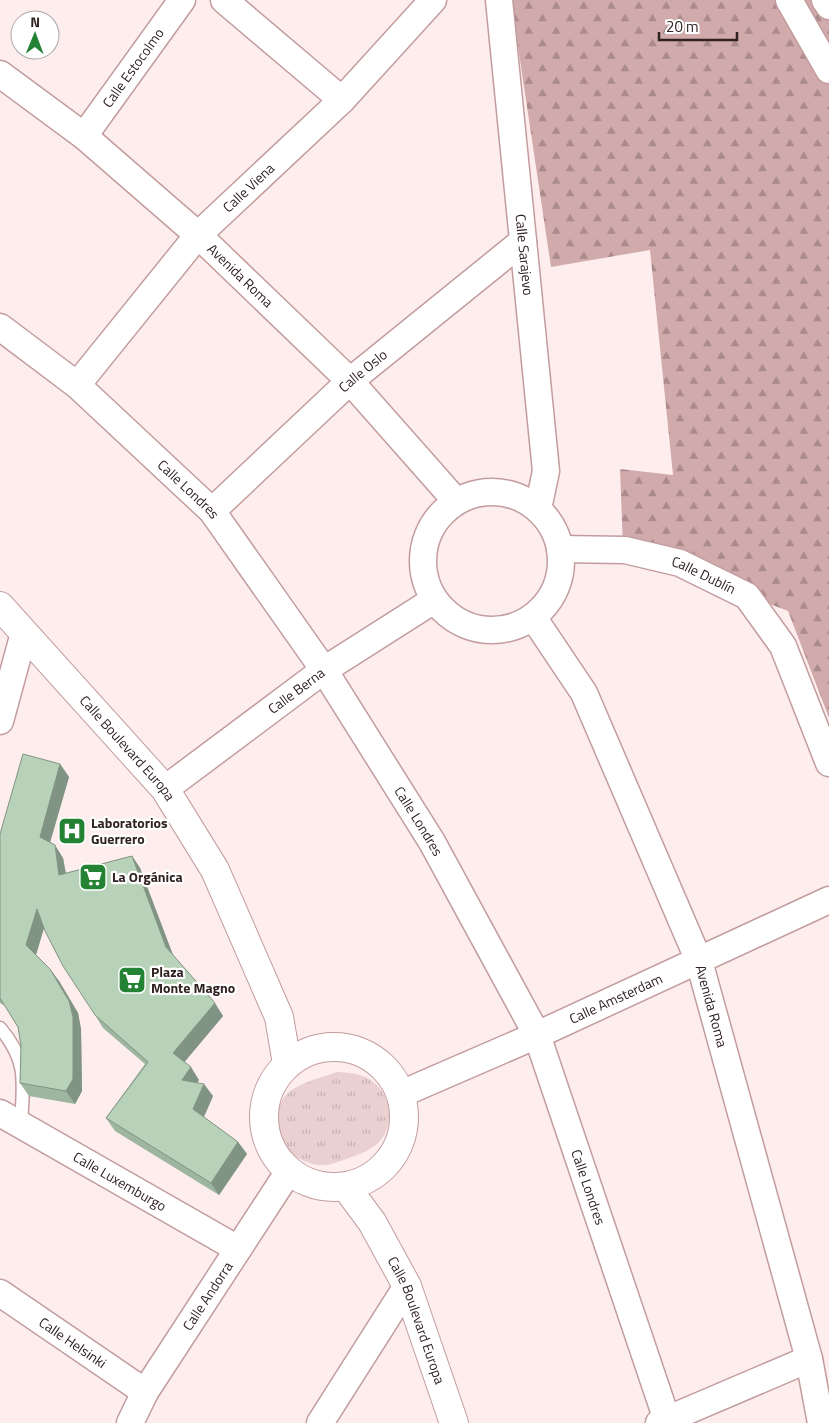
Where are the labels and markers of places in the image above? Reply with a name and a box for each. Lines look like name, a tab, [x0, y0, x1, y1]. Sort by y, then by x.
place label: Laboratorios Guerrero	[91, 812, 168, 849]
hospital icon: Laboratorios Guerrero	[57, 816, 87, 846]
supermarket icon: La Orgánica	[78, 862, 108, 892]
place label: La Orgánica	[112, 866, 183, 887]
place label: Plaza Monte Magno	[151, 961, 235, 998]
supermarket icon: Plaza Monte Magno	[117, 965, 147, 995]

